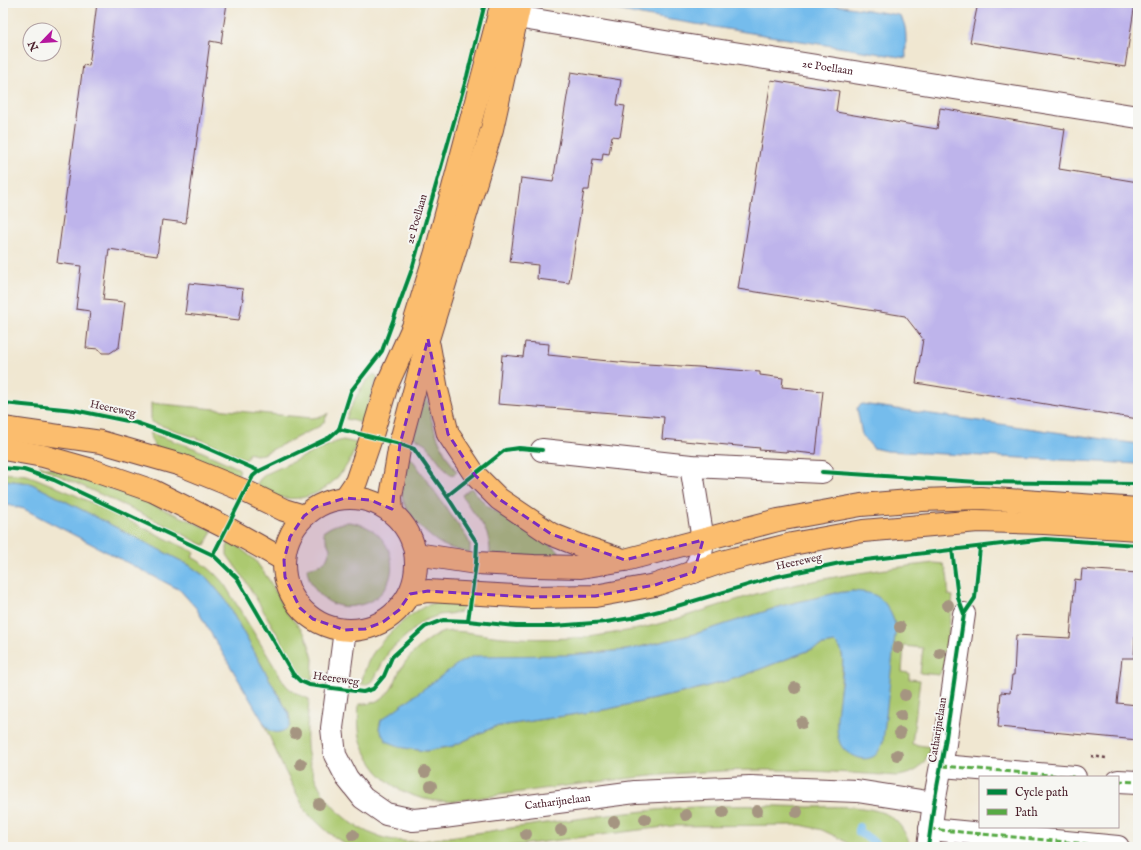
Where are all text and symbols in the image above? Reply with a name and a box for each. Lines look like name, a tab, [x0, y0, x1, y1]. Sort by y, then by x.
north arrow	[22, 22, 62, 62]
text: N	[25, 38, 43, 54]
street label: 2e Poellaan	[801, 57, 854, 79]
street label: 2e Poellaan	[403, 192, 431, 246]
street label: Heereweg	[89, 397, 138, 421]
street label: Heereweg	[775, 550, 824, 574]
street label: Heereweg	[312, 669, 361, 689]
street label: Catharijnelaan	[926, 696, 950, 764]
legend	[979, 776, 1119, 828]
text: Cycle path	[1015, 785, 1069, 801]
street label: Catharijnelaan	[524, 791, 591, 813]
text: Path	[1015, 805, 1038, 820]

